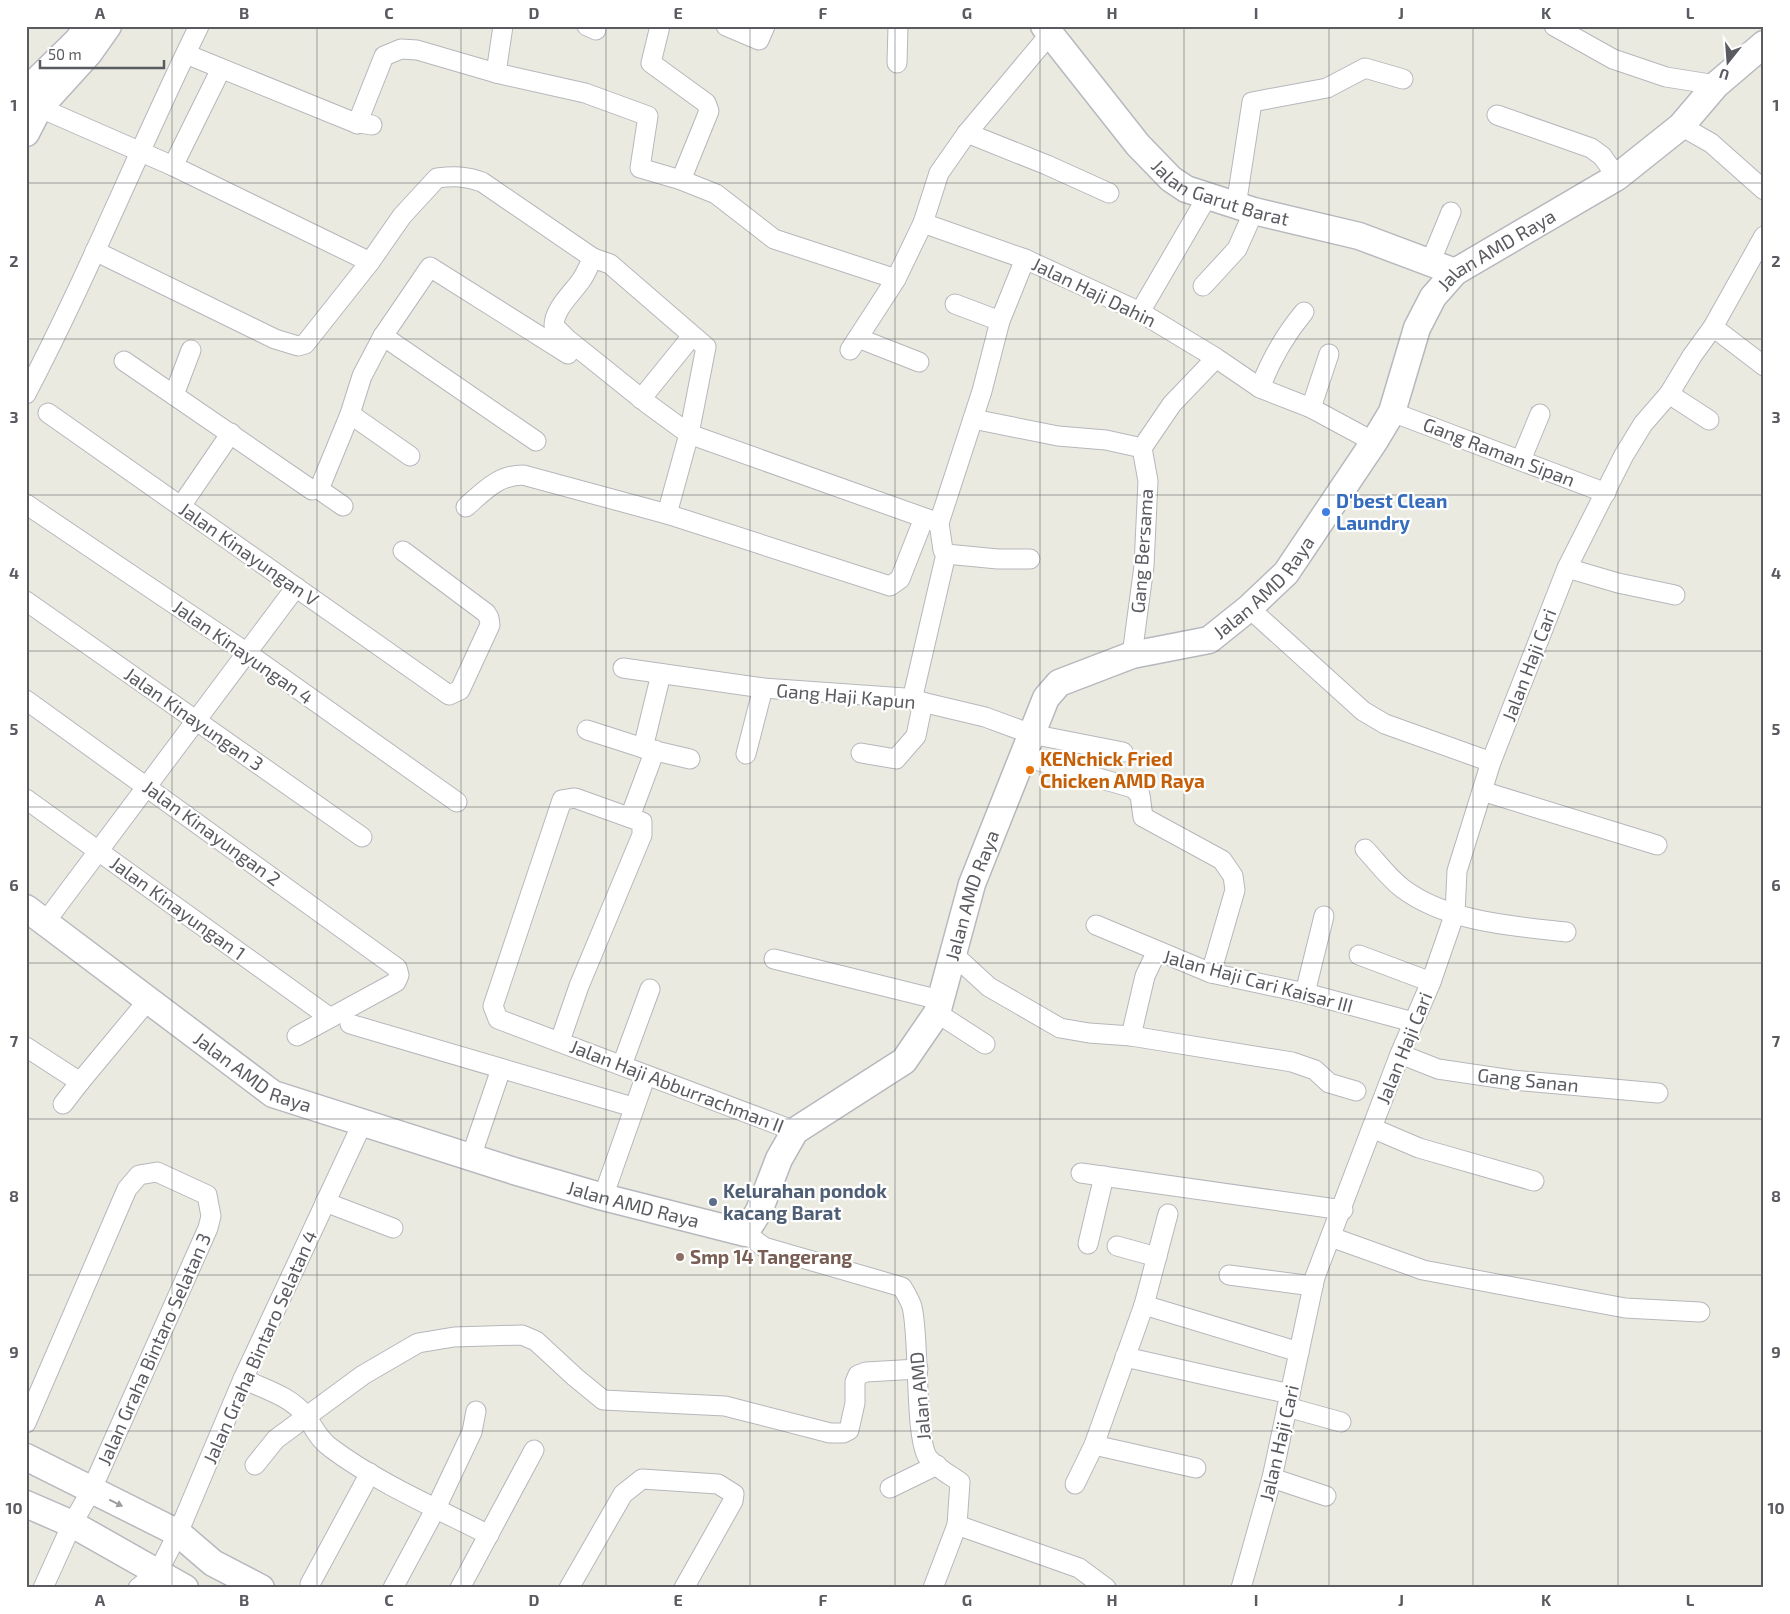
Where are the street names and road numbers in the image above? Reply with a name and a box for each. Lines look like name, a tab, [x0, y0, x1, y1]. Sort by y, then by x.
street label: Jalan Garut Barat	[1147, 154, 1291, 230]
street label: Jalan AMD Raya	[1432, 204, 1559, 295]
street label: Jalan Haji Dahin	[1029, 252, 1160, 331]
street label: Gang Raman Sipan	[1420, 412, 1578, 491]
street label: Gang Bersama	[1126, 488, 1157, 614]
street label: Jalan Kinayungan V	[175, 497, 324, 611]
street label: Jalan AMD Raya	[1208, 531, 1319, 643]
street label: Jalan Kinayungan 4	[169, 595, 318, 708]
street label: Jalan Haji Cari	[1497, 605, 1561, 724]
street label: Jalan Kinayungan 3	[120, 662, 268, 775]
street label: Gang Haji Kapun	[775, 678, 917, 713]
street label: Jalan Kinayungan 2	[139, 775, 286, 890]
street label: Jalan AMD Raya	[940, 827, 1003, 963]
street label: Jalan Kinayungan 1	[106, 851, 250, 964]
street label: Jalan Haji Cari Kaisar III	[1161, 944, 1356, 1017]
street label: Jalan Haji Cari	[1371, 988, 1436, 1107]
street label: Jalan AMD Raya	[190, 1027, 314, 1117]
street label: Jalan Haji Abburrachman II	[567, 1034, 787, 1137]
street label: Gang Sanan	[1476, 1063, 1580, 1096]
street label: Jalan AMD Raya	[565, 1175, 702, 1232]
street label: Jalan Graha Bintaro Selatan 4	[198, 1227, 322, 1467]
street label: Jalan Graha Bintaro Selatan 3	[92, 1229, 215, 1469]
street label: Jalan AMD	[904, 1351, 935, 1441]
street label: Jalan Haji Cari	[1254, 1382, 1303, 1503]

